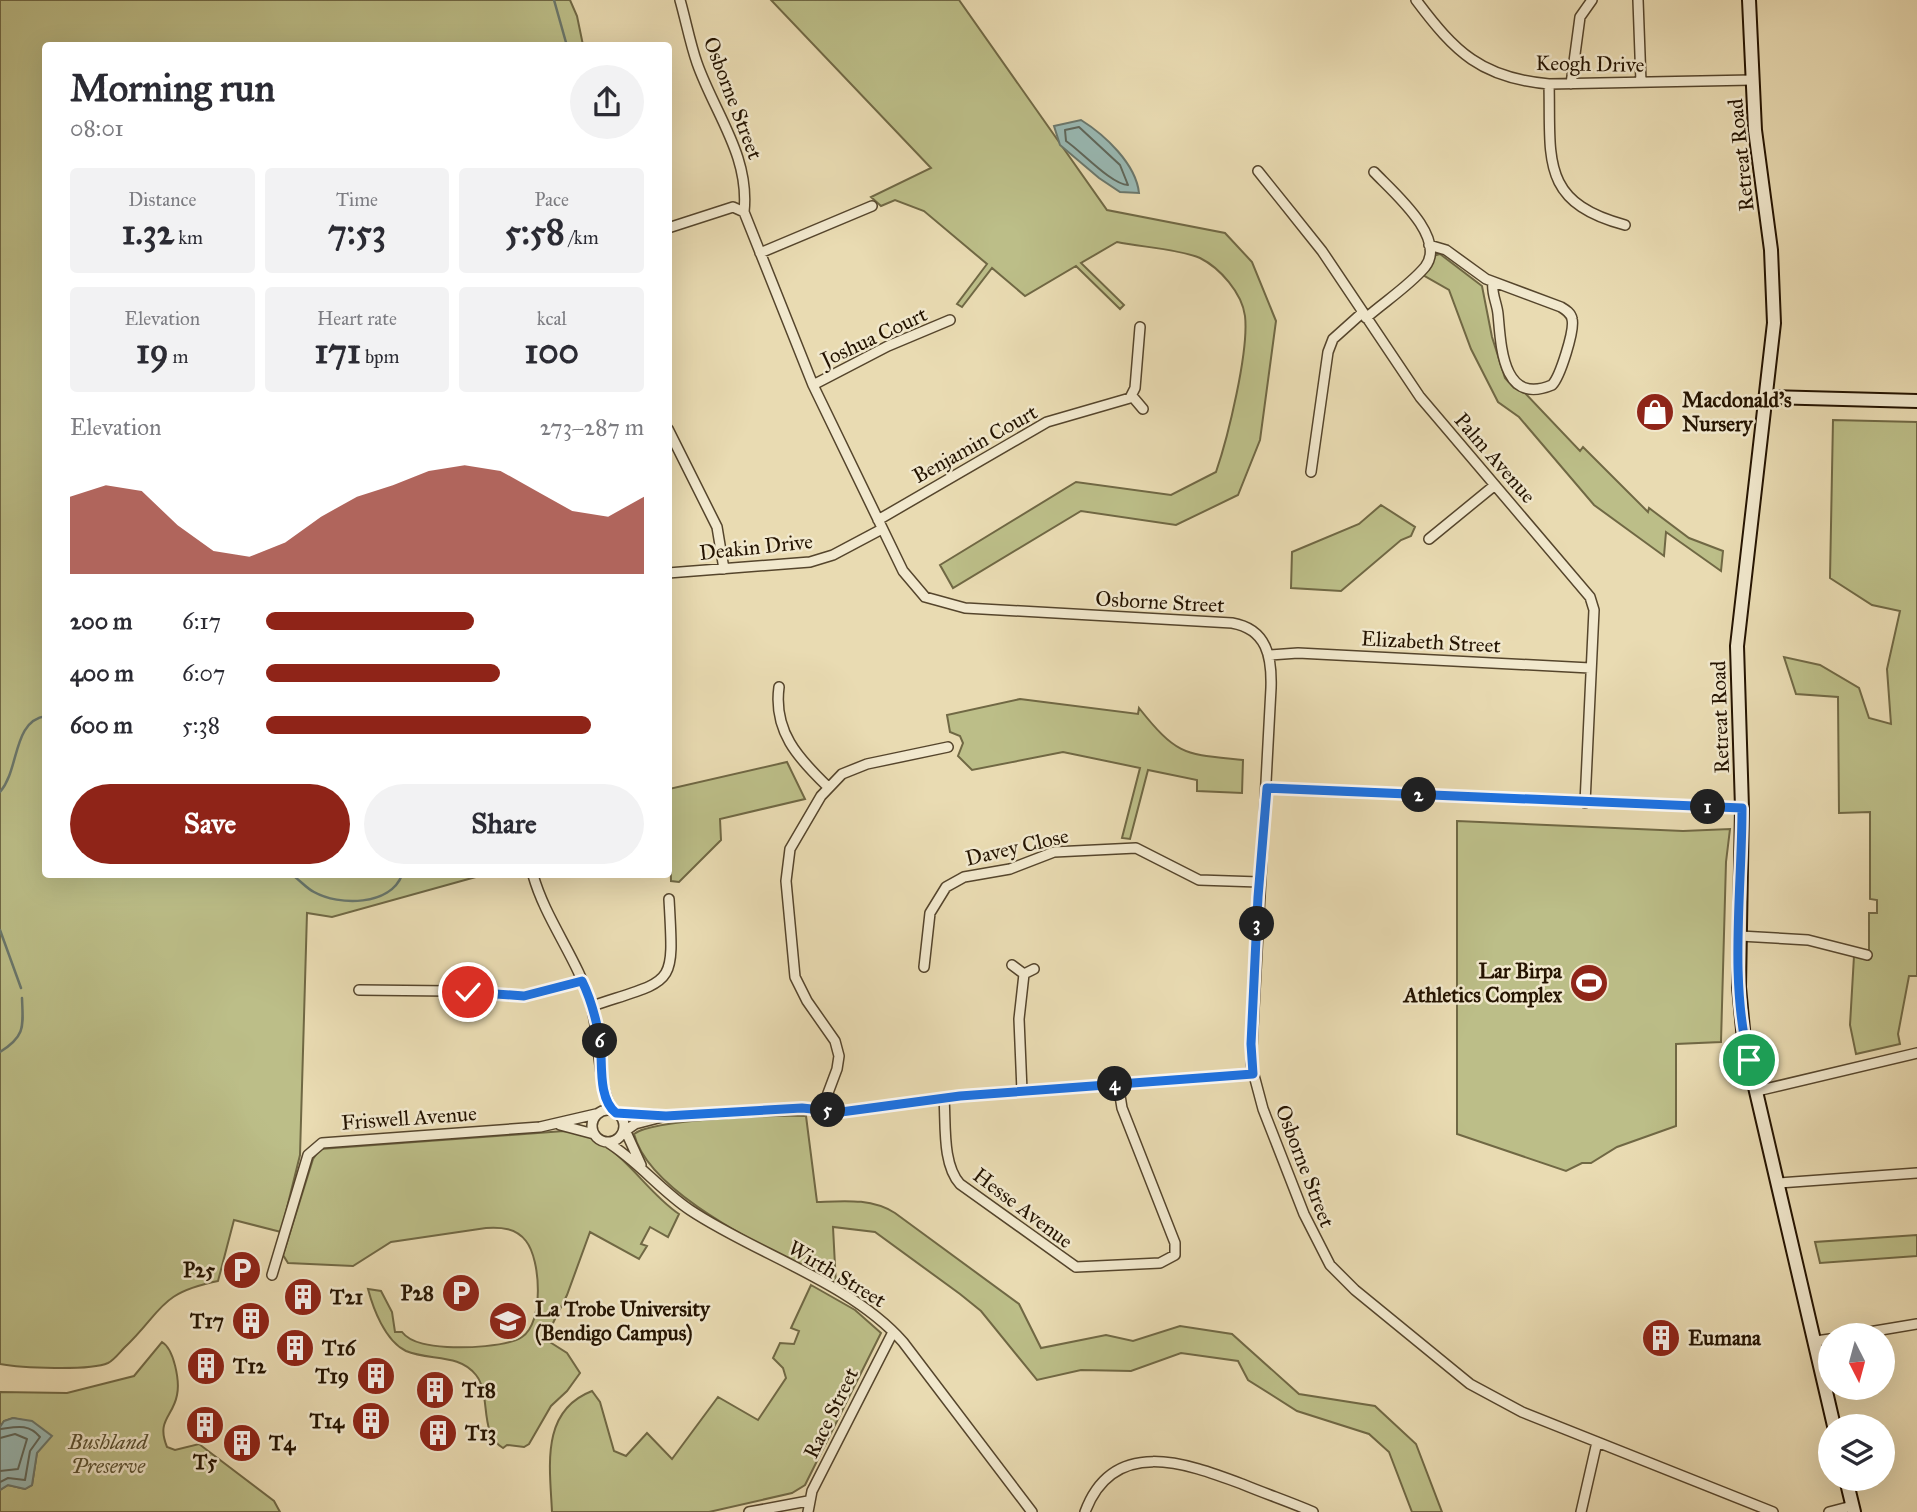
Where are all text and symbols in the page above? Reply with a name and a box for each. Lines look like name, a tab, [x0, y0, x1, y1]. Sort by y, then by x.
street label: Osborne Street	[698, 33, 768, 163]
street label: Keogh Drive	[1535, 50, 1645, 78]
text: Morning run	[70, 65, 275, 111]
button: share	[570, 65, 644, 139]
street label: Retreat Road	[1722, 97, 1760, 212]
text: 08:01	[70, 114, 124, 142]
text: Distance	[128, 188, 196, 211]
text: Time	[336, 188, 378, 211]
text: Pace	[534, 188, 569, 211]
text: 1.32	[122, 211, 174, 254]
text: 7:53	[328, 211, 386, 254]
text: 5:58	[505, 211, 565, 254]
text: km	[174, 226, 203, 249]
text: /km	[565, 226, 599, 249]
street label: Joshua Court	[815, 301, 932, 374]
text: Elevation	[125, 307, 200, 330]
text: Heart rate	[317, 307, 397, 330]
text: kcal	[537, 307, 567, 330]
text: 19	[136, 330, 168, 373]
text: 171	[314, 330, 361, 373]
text: 100	[524, 330, 579, 373]
text: m	[168, 345, 189, 368]
text: bpm	[361, 345, 400, 368]
place label: Macdonald’s Nursery	[1682, 387, 1792, 437]
shop icon: Macdonald’s Nursery	[1634, 391, 1676, 433]
street label: Benjamin Court	[908, 399, 1043, 489]
street label: Palm Avenue	[1449, 407, 1542, 509]
text: Elevation	[70, 413, 161, 441]
text: 273–287 m	[540, 413, 644, 441]
street label: Deakin Drive	[698, 528, 814, 566]
street label: Osborne Street	[1095, 586, 1226, 618]
text: 200 m	[70, 607, 132, 635]
text: 6:17	[182, 607, 221, 635]
street label: Elizabeth Street	[1361, 625, 1502, 659]
text: 400 m	[70, 659, 134, 687]
text: 6:07	[182, 659, 225, 687]
street label: Retreat Road	[1705, 660, 1735, 774]
text: 600 m	[70, 711, 133, 739]
text: 5:38	[182, 711, 220, 739]
pin: 2	[1402, 778, 1436, 812]
text: 2	[1414, 783, 1423, 806]
button: Save	[70, 784, 350, 864]
button: Share	[364, 784, 644, 864]
pin: 1	[1690, 790, 1726, 824]
text: 1	[1704, 795, 1711, 818]
street label: Davey Close	[963, 822, 1071, 871]
pin: 3	[1240, 906, 1274, 942]
text: 3	[1253, 912, 1260, 935]
place label: Lar Birpa Athletics Complex	[1402, 958, 1563, 1008]
pin	[438, 962, 498, 1022]
sports icon: Lar Birpa Athletics Complex	[1568, 962, 1610, 1004]
icon: check	[449, 973, 487, 1011]
pin: 6	[582, 1024, 618, 1058]
text: 6	[595, 1029, 604, 1052]
pin	[1719, 1030, 1779, 1090]
icon: arrive	[1730, 1041, 1768, 1079]
pin: 4	[1098, 1066, 1132, 1102]
text: 4	[1109, 1072, 1120, 1095]
pin: 5	[810, 1092, 846, 1128]
text: 5	[823, 1098, 832, 1121]
street label: Friswell Avenue	[340, 1100, 478, 1136]
street label: Osborne Street	[1270, 1101, 1340, 1231]
street label: Hesse Avenue	[968, 1162, 1078, 1254]
street label: Wirth Street	[783, 1235, 891, 1314]
parking icon: P25	[221, 1249, 263, 1291]
place label: P25	[183, 1257, 215, 1283]
parking icon: P28	[440, 1272, 482, 1314]
building icon: T21	[282, 1276, 324, 1318]
place label: P28	[400, 1280, 434, 1306]
place label: T21	[329, 1284, 363, 1310]
place label: La Trobe University (Bendigo Campus)	[535, 1296, 711, 1346]
building icon: T17	[230, 1300, 272, 1342]
school or university icon: La Trobe University (Bendigo Campus)	[487, 1300, 529, 1342]
place label: T17	[189, 1308, 224, 1334]
building icon: Eumana	[1640, 1317, 1682, 1359]
north arrow	[1818, 1323, 1895, 1400]
map controls	[1818, 1323, 1895, 1491]
place label: Eumana	[1688, 1325, 1762, 1351]
building icon: T16	[274, 1327, 316, 1369]
place label: T16	[321, 1335, 357, 1361]
building icon: T12	[185, 1345, 227, 1387]
place label: T12	[232, 1353, 267, 1379]
building icon: T19	[355, 1355, 397, 1397]
place label: T19	[314, 1363, 349, 1389]
street label: Race Street	[798, 1363, 864, 1463]
building icon: T18	[414, 1369, 456, 1411]
place label: T18	[461, 1377, 496, 1403]
building icon: T14	[350, 1400, 392, 1442]
building icon: T5	[184, 1404, 226, 1446]
place label: T14	[309, 1408, 345, 1434]
building icon: T13	[417, 1412, 459, 1454]
button: layers	[1818, 1414, 1895, 1491]
place label: T13	[464, 1420, 496, 1446]
building icon: T4	[221, 1422, 263, 1464]
park label: Bushland Preserve	[68, 1429, 149, 1479]
place label: T4	[268, 1430, 296, 1456]
place label: T5	[192, 1449, 217, 1475]

